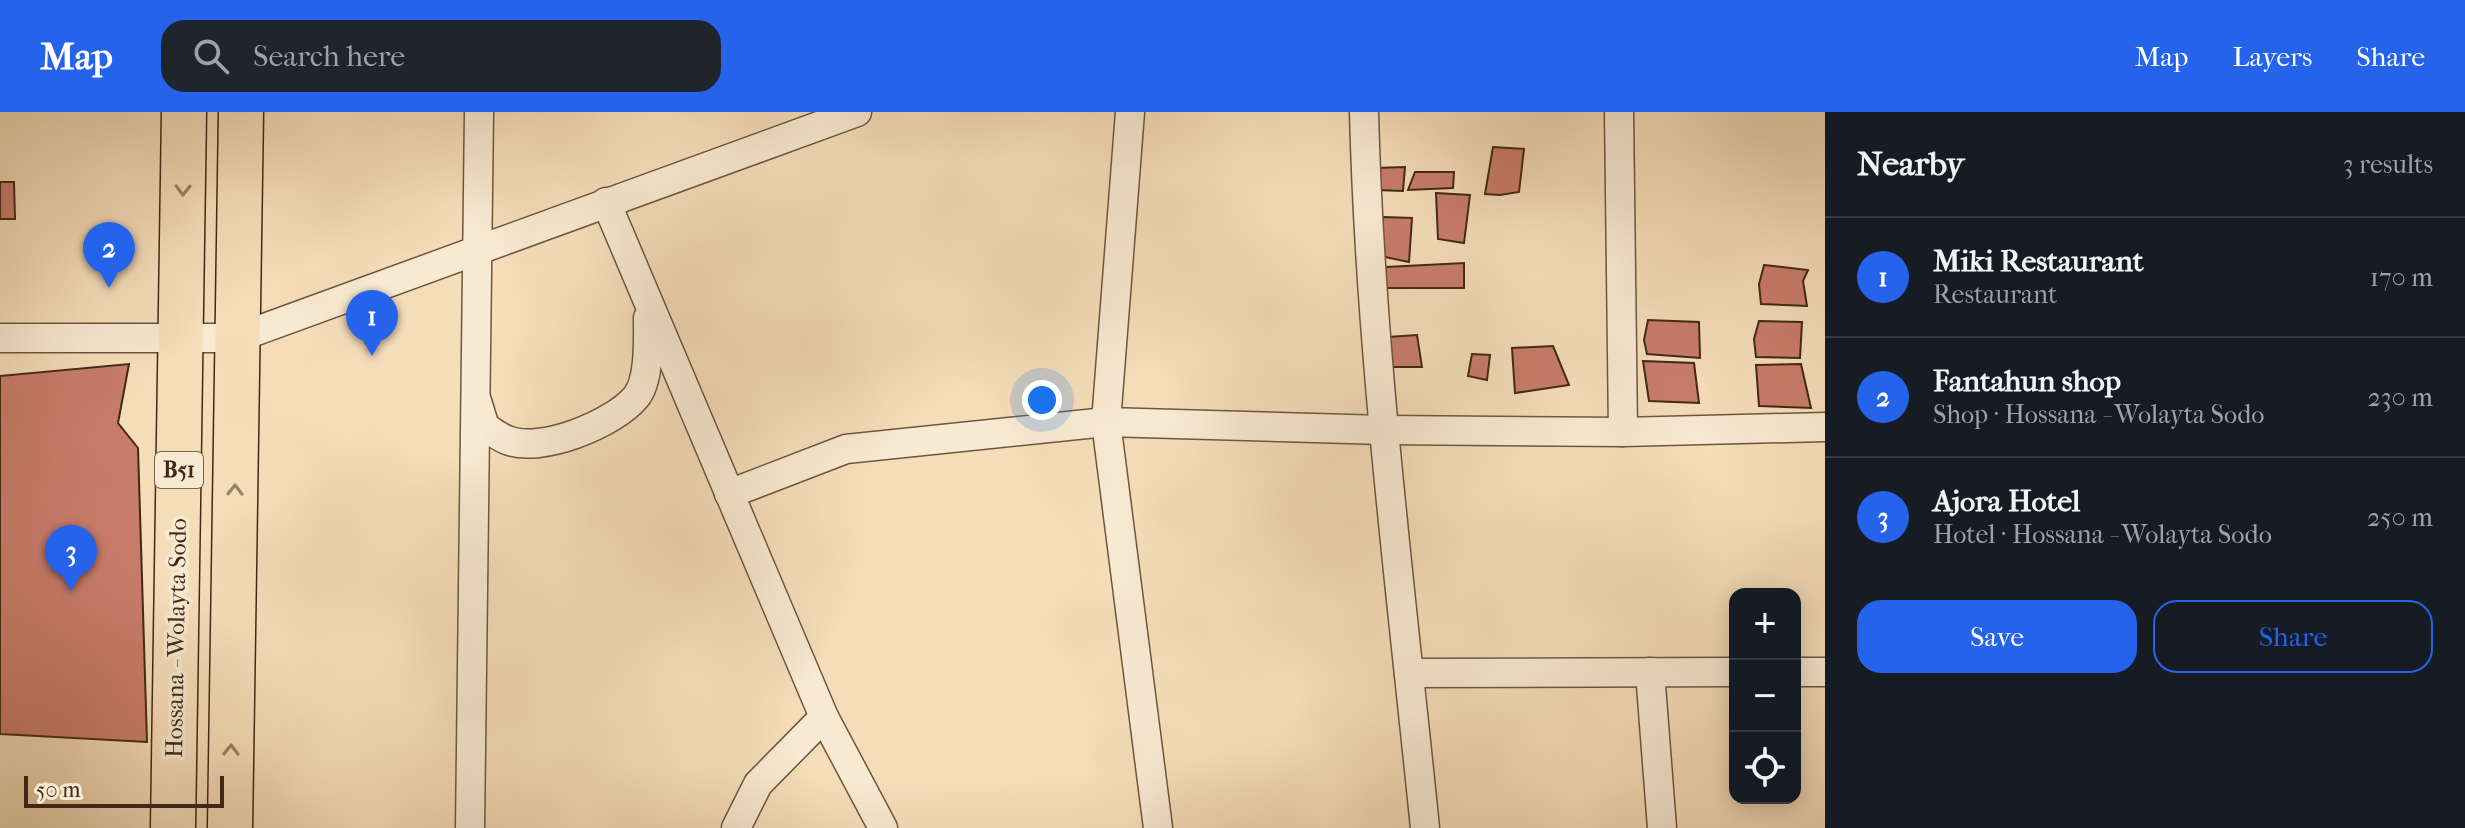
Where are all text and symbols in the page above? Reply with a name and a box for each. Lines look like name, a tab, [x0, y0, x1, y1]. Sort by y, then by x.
search box	[161, 20, 721, 92]
text: Map	[40, 34, 113, 79]
icon: search	[189, 34, 233, 78]
text: Search here	[253, 39, 405, 74]
text: Map	[2135, 40, 2188, 73]
text: Layers	[2232, 40, 2312, 73]
text: Share	[2356, 40, 2425, 73]
text: Nearby	[1857, 144, 1964, 184]
text: 3 results	[2343, 149, 2433, 180]
one-way arrow	[174, 184, 192, 197]
pin: 2	[83, 222, 135, 288]
text: Miki Restaurant	[1933, 244, 2143, 279]
text: 1	[1878, 262, 1888, 293]
text: 170 m	[2370, 262, 2433, 293]
text: Restaurant	[1933, 279, 2057, 310]
pin: 1	[346, 290, 398, 356]
text: Fantahun shop	[1933, 364, 2121, 399]
your location	[1022, 380, 1062, 420]
text: 2	[1876, 382, 1890, 413]
text: 230 m	[2367, 382, 2433, 413]
text: Shop · Hossana - Wolayta Sodo	[1933, 399, 2265, 430]
road number: B51	[155, 452, 203, 488]
one-way arrow	[226, 483, 244, 496]
text: Ajora Hotel	[1933, 484, 2080, 519]
text: 3	[1878, 502, 1888, 533]
text: 250 m	[2367, 502, 2433, 533]
street label: Hossana - Wolayta Sodo	[160, 518, 192, 758]
text: Hotel · Hossana - Wolayta Sodo	[1933, 519, 2272, 550]
pin: 3	[45, 525, 97, 591]
map controls	[1729, 588, 1801, 804]
button: +	[1729, 588, 1801, 660]
button: Save	[1857, 600, 2137, 673]
button: Share	[2153, 600, 2433, 673]
button: −	[1729, 660, 1801, 732]
button: locate	[1729, 732, 1801, 804]
one-way arrow	[222, 743, 240, 756]
scale bar	[24, 772, 224, 808]
text: 50 m	[36, 777, 81, 803]

